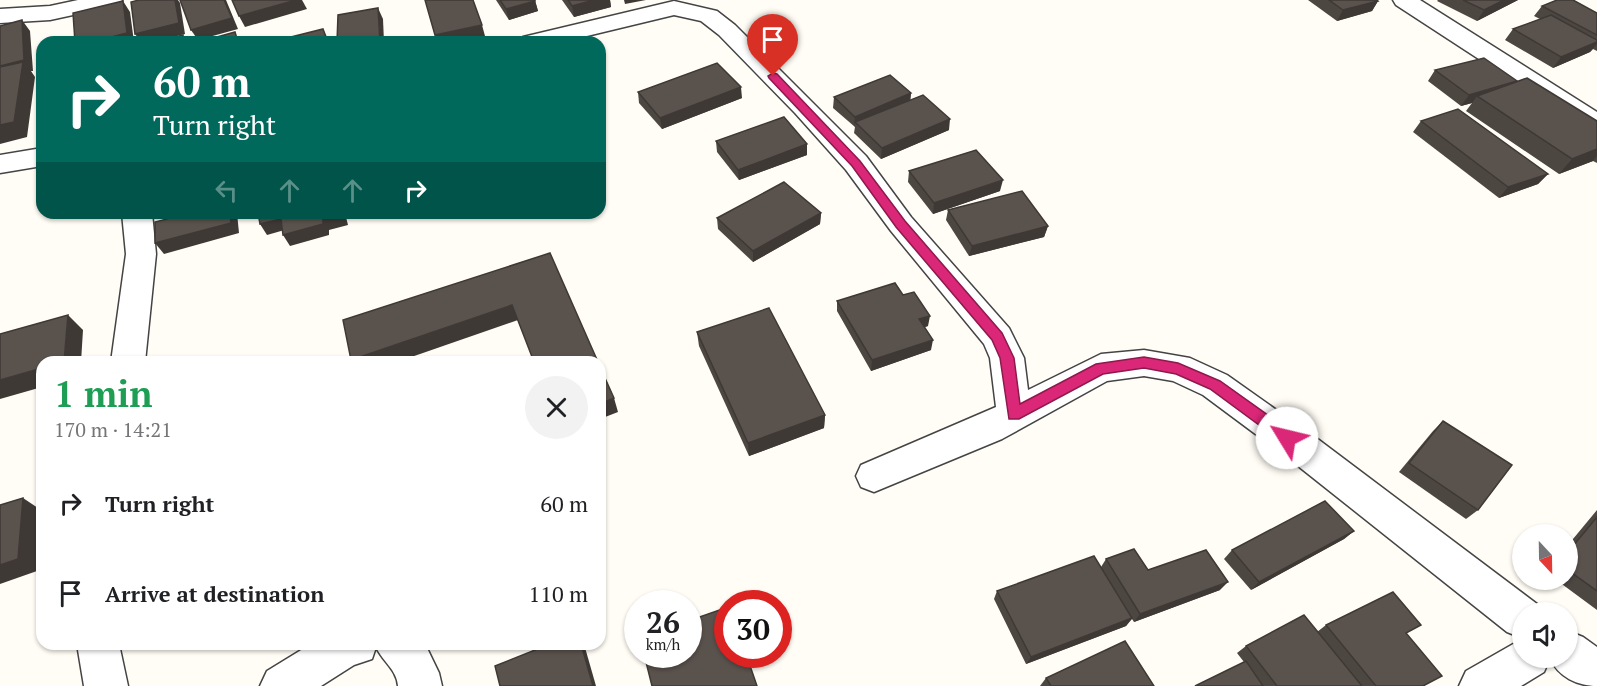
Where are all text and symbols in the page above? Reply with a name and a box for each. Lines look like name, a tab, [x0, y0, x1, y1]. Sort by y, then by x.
pin	[747, 14, 798, 76]
icon: arrive	[756, 23, 789, 56]
text: 60 m	[153, 53, 251, 109]
icon: right	[54, 60, 132, 138]
text: Turn right	[153, 107, 276, 143]
icon: left	[210, 174, 243, 207]
icon: ahead	[273, 174, 306, 207]
icon: ahead	[336, 174, 369, 207]
icon: right	[399, 174, 432, 207]
text: 1 min	[54, 370, 152, 417]
button: close	[525, 376, 588, 439]
position arrow	[1255, 406, 1319, 470]
text: 170 m · 14:21	[54, 416, 172, 443]
icon: right	[54, 487, 87, 520]
text: Turn right	[105, 489, 214, 518]
text: 60 m	[540, 489, 588, 518]
north arrow	[1512, 524, 1578, 590]
map controls	[1512, 524, 1578, 668]
icon: arrive	[54, 577, 87, 610]
text: Arrive at destination	[105, 579, 324, 608]
text: 110 m	[528, 579, 588, 608]
speed limit sign: 30	[714, 590, 792, 668]
text: 26	[646, 602, 680, 642]
button: sound	[1512, 602, 1578, 668]
text: km/h	[646, 634, 680, 654]

